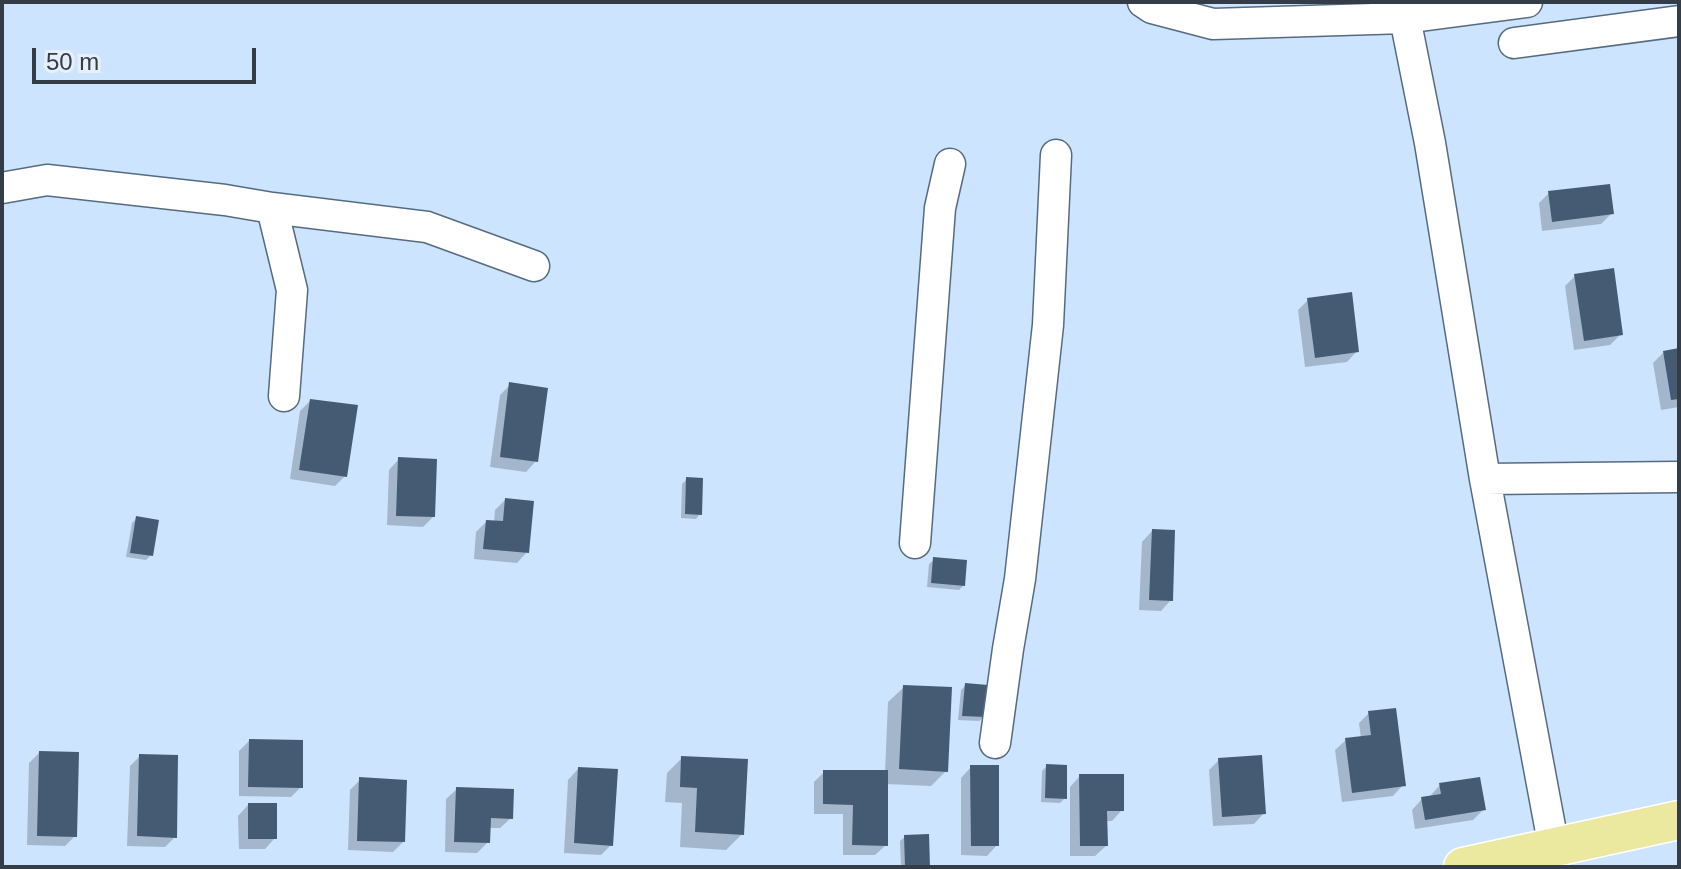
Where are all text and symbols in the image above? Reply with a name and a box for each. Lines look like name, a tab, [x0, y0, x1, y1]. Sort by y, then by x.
scale bar	[36, 32, 260, 82]
text: 50 m	[46, 48, 99, 75]

